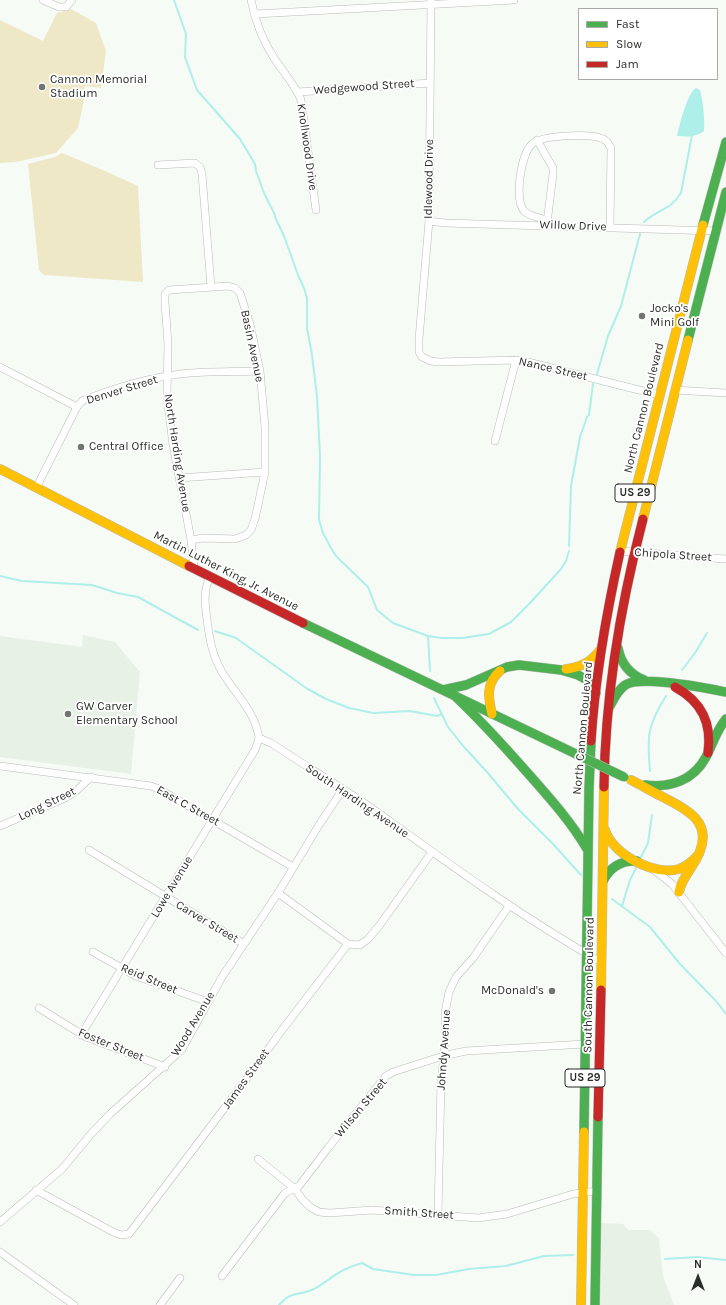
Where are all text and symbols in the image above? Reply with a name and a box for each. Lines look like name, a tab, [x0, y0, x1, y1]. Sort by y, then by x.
legend	[578, 8, 718, 80]
text: Fast	[616, 17, 639, 31]
text: Slow	[616, 37, 642, 51]
text: Jam	[616, 57, 639, 71]
place label: Cannon Memorial Stadium	[50, 73, 147, 101]
street label: Wedgewood Street	[313, 76, 415, 98]
marker: Cannon Memorial Stadium	[37, 82, 47, 92]
street label: Knollwood Drive	[294, 103, 320, 191]
street label: Idlewood Drive	[421, 139, 437, 219]
street label: Willow Drive	[539, 218, 607, 234]
place label: Jocko's Mini Golf	[650, 302, 699, 330]
street label: Basin Avenue	[237, 309, 267, 383]
marker: Jocko's Mini Golf	[637, 311, 647, 321]
street label: North Cannon Boulevard	[621, 341, 667, 475]
street label: Nance Street	[517, 354, 589, 384]
street label: Denver Street	[85, 372, 159, 408]
street label: North Harding Avenue	[161, 393, 193, 513]
place label: Central Office	[89, 440, 163, 454]
marker: Central Office	[76, 442, 86, 452]
road number: US 29	[615, 484, 655, 502]
street label: Martin Luther King, Jr. Avenue	[151, 528, 301, 614]
street label: Chipola Street	[634, 545, 712, 565]
street label: North Cannon Boulevard	[570, 661, 596, 795]
place label: GW Carver Elementary School	[76, 700, 178, 728]
marker: GW Carver Elementary School	[63, 709, 73, 719]
street label: South Harding Avenue	[303, 761, 411, 841]
street label: East C Street	[154, 783, 222, 829]
street label: Long Street	[16, 784, 78, 824]
street label: Lowe Avenue	[148, 854, 196, 920]
street label: Carver Street	[173, 898, 241, 946]
street label: South Cannon Boulevard	[581, 917, 597, 1053]
street label: Reid Street	[119, 961, 179, 997]
place label: McDonald's	[481, 984, 544, 998]
marker: McDonald's	[547, 986, 557, 996]
street label: Wood Avenue	[168, 989, 218, 1059]
street label: Johndy Avenue	[434, 1009, 454, 1091]
street label: Foster Street	[76, 1025, 146, 1065]
street label: James Street	[219, 1046, 273, 1112]
road number: US 29	[565, 1069, 605, 1087]
street label: Wilson Street	[332, 1075, 390, 1141]
street label: Smith Street	[384, 1203, 454, 1223]
north arrow	[678, 1257, 718, 1297]
text: N	[694, 1258, 702, 1271]

